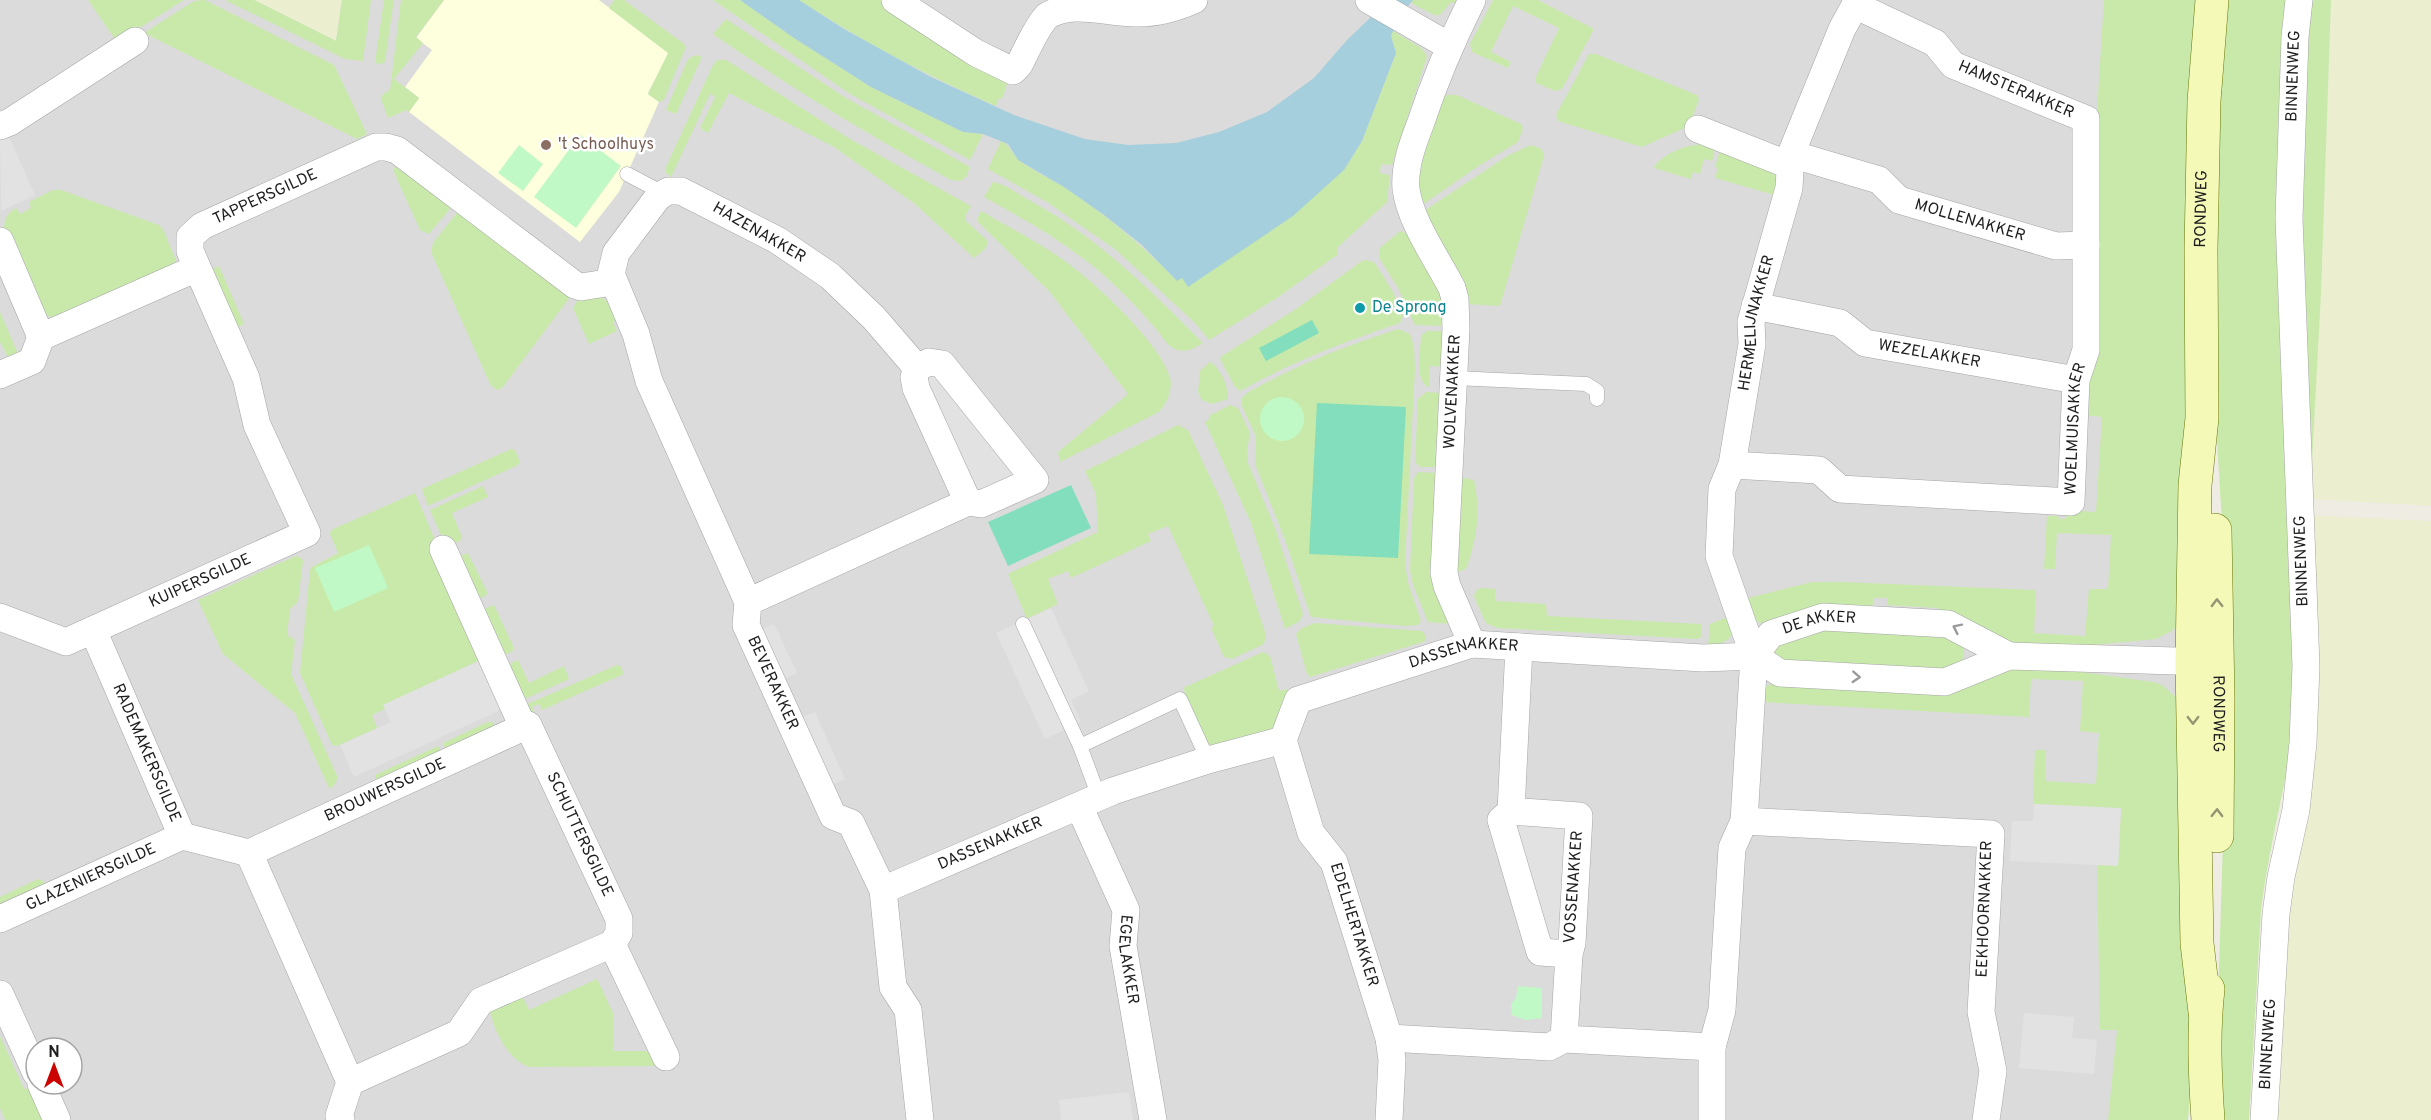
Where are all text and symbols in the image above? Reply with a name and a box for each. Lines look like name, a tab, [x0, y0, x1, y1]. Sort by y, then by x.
street label: BINNENWEG	[2282, 29, 2306, 122]
street label: HAMSTERAKKER	[1955, 57, 2077, 123]
place label: 't Schoolhuys	[558, 135, 654, 155]
marker: 't Schoolhuys	[539, 138, 553, 152]
street label: TAPPERSGILDE	[210, 165, 321, 230]
street label: RONDWEG	[2191, 170, 2213, 248]
street label: MOLLENAKKER	[1912, 195, 2028, 247]
street label: HAZENAKKER	[709, 198, 809, 268]
street label: HERMELIJNAKKER	[1734, 253, 1779, 392]
place label: De Sprong	[1372, 298, 1447, 318]
marker: De Sprong	[1353, 301, 1367, 315]
street label: WOLVENAKKER	[1440, 334, 1466, 450]
street label: WEZELAKKER	[1876, 335, 1982, 373]
street label: WOELMUISAKKER	[2061, 360, 2091, 496]
street label: BINNENWEG	[2290, 515, 2314, 607]
street label: KUIPERSGILDE	[146, 549, 255, 613]
one-way arrow	[2211, 599, 2223, 608]
street label: DE AKKER	[1780, 607, 1857, 640]
one-way arrow	[1953, 624, 1964, 636]
street label: BEVERAKKER	[742, 633, 803, 733]
street label: DASSENAKKER	[1406, 634, 1519, 674]
one-way arrow	[1851, 671, 1860, 684]
street label: RONDWEG	[2208, 675, 2228, 753]
street label: RADEMAKERSGILDE	[107, 681, 185, 825]
one-way arrow	[2187, 716, 2199, 725]
street label: BROUWERSGILDE	[321, 754, 449, 827]
street label: SCHUTTERSGILDE	[542, 769, 617, 900]
one-way arrow	[2211, 808, 2223, 817]
street label: DASSENAKKER	[935, 812, 1046, 875]
street label: VOSSENAKKER	[1560, 830, 1588, 944]
street label: GLAZENIERSGILDE	[23, 839, 159, 916]
street label: EEKHOORNAKKER	[1973, 840, 1997, 978]
street label: EDELHERTAKKER	[1325, 860, 1382, 989]
street label: EGELAKKER	[1113, 914, 1143, 1006]
street label: BINNENWEG	[2256, 998, 2281, 1090]
north arrow	[24, 1036, 84, 1096]
text: N	[48, 1043, 60, 1063]

